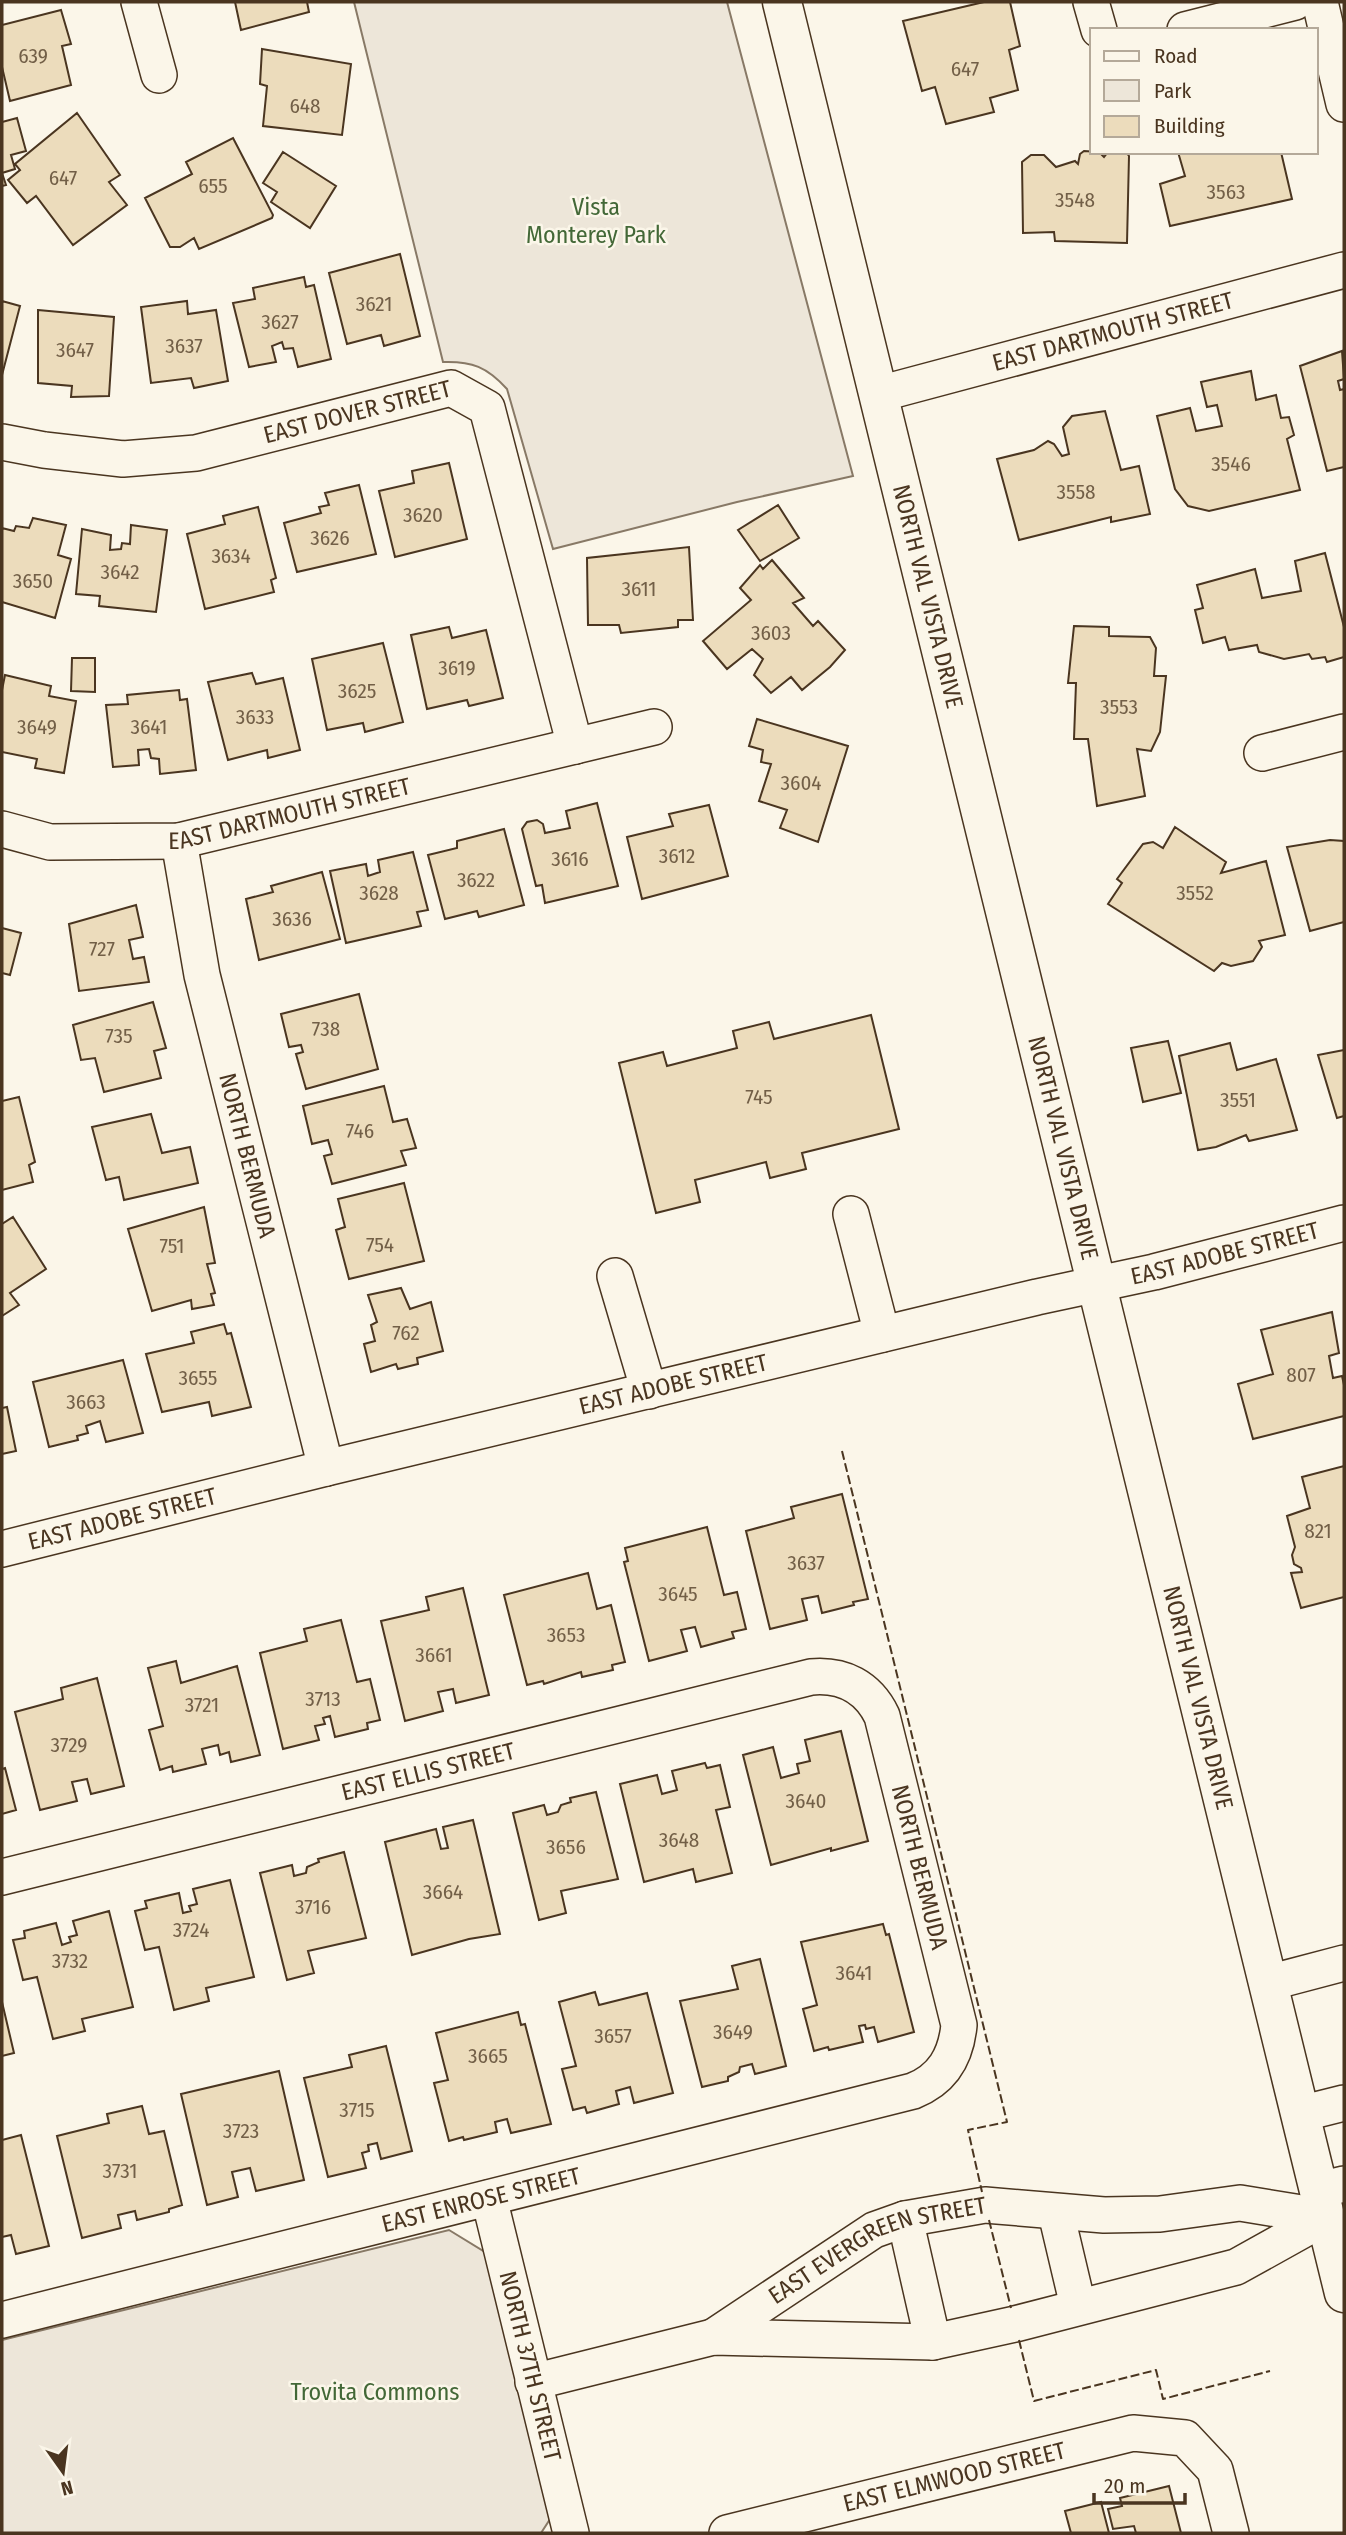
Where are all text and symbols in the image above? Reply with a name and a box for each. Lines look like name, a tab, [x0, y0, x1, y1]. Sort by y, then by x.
legend	[1090, 28, 1318, 154]
house number: 639	[18, 43, 48, 69]
text: Road	[1154, 43, 1198, 69]
house number: 647	[951, 56, 979, 82]
text: Park	[1154, 78, 1192, 104]
house number: 648	[289, 93, 321, 119]
text: Building	[1154, 113, 1225, 139]
house number: 647	[49, 165, 77, 191]
house number: 655	[198, 173, 228, 199]
house number: 3563	[1207, 179, 1245, 205]
house number: 3548	[1055, 187, 1095, 213]
park label: Vista Monterey Park	[526, 193, 667, 249]
street label: EAST DARTMOUTH STREET	[989, 286, 1236, 377]
house number: 3621	[356, 291, 392, 317]
house number: 3627	[261, 309, 299, 335]
house number: 3637	[165, 333, 203, 359]
house number: 3647	[56, 337, 94, 363]
street label: EAST DOVER STREET	[261, 375, 454, 449]
house number: 3546	[1211, 451, 1251, 477]
house number: 3558	[1056, 479, 1096, 505]
street label: NORTH VAL VISTA DRIVE	[887, 482, 969, 711]
house number: 3620	[403, 502, 443, 528]
house number: 3626	[310, 525, 350, 551]
house number: 3634	[211, 543, 251, 569]
house number: 3642	[100, 559, 140, 585]
house number: 3650	[13, 568, 53, 594]
house number: 3611	[621, 576, 657, 602]
house number: 3603	[751, 620, 791, 646]
house number: 3619	[438, 655, 476, 681]
house number: 3625	[338, 678, 376, 704]
house number: 3553	[1100, 694, 1138, 720]
house number: 3633	[236, 704, 274, 730]
house number: 3649	[17, 714, 57, 740]
house number: 3641	[130, 714, 168, 740]
house number: 3604	[781, 770, 822, 796]
street label: EAST DARTMOUTH STREET	[168, 772, 413, 855]
house number: 3612	[659, 843, 695, 869]
house number: 3616	[551, 846, 589, 872]
house number: 3622	[457, 867, 495, 893]
house number: 3628	[359, 880, 399, 906]
house number: 3552	[1176, 880, 1214, 906]
house number: 3636	[272, 906, 312, 932]
house number: 727	[89, 936, 115, 962]
house number: 738	[312, 1016, 340, 1042]
house number: 735	[105, 1023, 133, 1049]
street label: NORTH VAL VISTA DRIVE	[1022, 1033, 1104, 1263]
street label: NORTH BERMUDA	[213, 1070, 282, 1241]
house number: 745	[745, 1084, 773, 1110]
house number: 3551	[1220, 1087, 1256, 1113]
house number: 746	[346, 1118, 374, 1144]
street label: EAST ADOBE STREET	[1128, 1216, 1322, 1291]
house number: 754	[366, 1232, 394, 1258]
house number: 751	[159, 1233, 185, 1259]
house number: 762	[392, 1320, 420, 1346]
street label: EAST ADOBE STREET	[576, 1348, 770, 1421]
house number: 807	[1286, 1362, 1316, 1388]
house number: 3655	[179, 1365, 217, 1391]
house number: 3663	[66, 1389, 106, 1415]
street label: EAST ADOBE STREET	[25, 1482, 219, 1556]
house number: 821	[1304, 1518, 1332, 1544]
house number: 3637	[787, 1550, 825, 1576]
house number: 3645	[658, 1581, 698, 1607]
street label: NORTH VAL VISTA DRIVE	[1157, 1583, 1239, 1812]
house number: 3653	[547, 1622, 585, 1648]
house number: 3661	[415, 1642, 453, 1668]
house number: 3713	[305, 1686, 341, 1712]
house number: 3721	[185, 1692, 219, 1718]
house number: 3729	[51, 1732, 87, 1758]
street label: EAST ELLIS STREET	[339, 1737, 518, 1807]
street label: NORTH BERMUDA	[886, 1782, 954, 1953]
house number: 3640	[786, 1788, 827, 1814]
house number: 3648	[659, 1827, 699, 1853]
house number: 3656	[546, 1834, 586, 1860]
house number: 3664	[423, 1879, 463, 1905]
house number: 3716	[295, 1894, 331, 1920]
house number: 3724	[173, 1917, 209, 1943]
house number: 3732	[52, 1948, 88, 1974]
house number: 3641	[835, 1960, 873, 1986]
house number: 3649	[713, 2019, 753, 2045]
house number: 3657	[594, 2023, 632, 2049]
house number: 3665	[468, 2043, 508, 2069]
house number: 3715	[339, 2097, 375, 2123]
house number: 3723	[223, 2118, 259, 2144]
house number: 3731	[103, 2158, 137, 2184]
street label: EAST ENROSE STREET	[379, 2162, 583, 2238]
street label: EAST EVERGREEN STREET	[763, 2191, 988, 2310]
street label: NORTH 37TH STREET	[493, 2268, 567, 2464]
park label: Trovita Commons	[290, 2378, 460, 2406]
street label: EAST ELMWOOD STREET	[840, 2436, 1068, 2518]
north arrow	[28, 2437, 98, 2507]
scale bar	[1094, 2462, 1185, 2506]
text: 20 m	[1104, 2473, 1145, 2499]
text: N	[59, 2475, 75, 2501]

